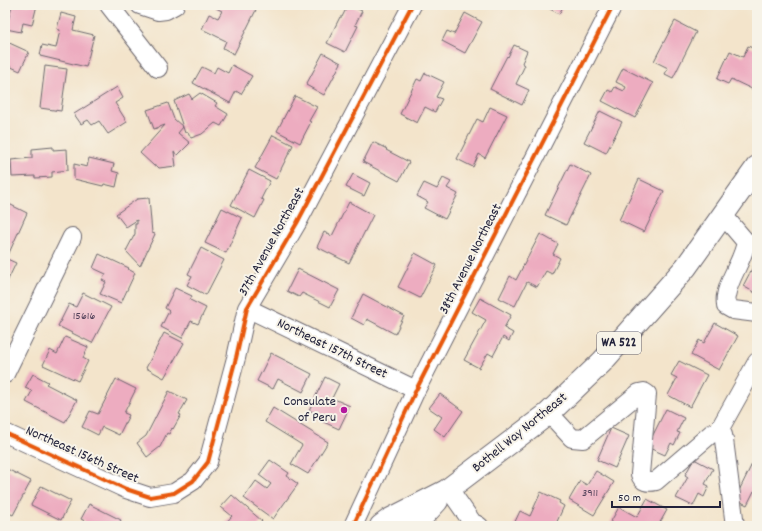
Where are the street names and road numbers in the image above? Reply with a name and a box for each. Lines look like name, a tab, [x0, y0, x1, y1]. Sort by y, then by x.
street label: 37th Avenue Northeast	[234, 184, 310, 300]
street label: 38th Avenue Northeast	[434, 200, 508, 318]
street label: Northeast 157th Street	[273, 314, 391, 384]
road number: WA 522	[597, 332, 641, 354]
street label: Bothell Way Northeast	[468, 388, 572, 478]
street label: Northeast 156th Street	[22, 421, 142, 489]

